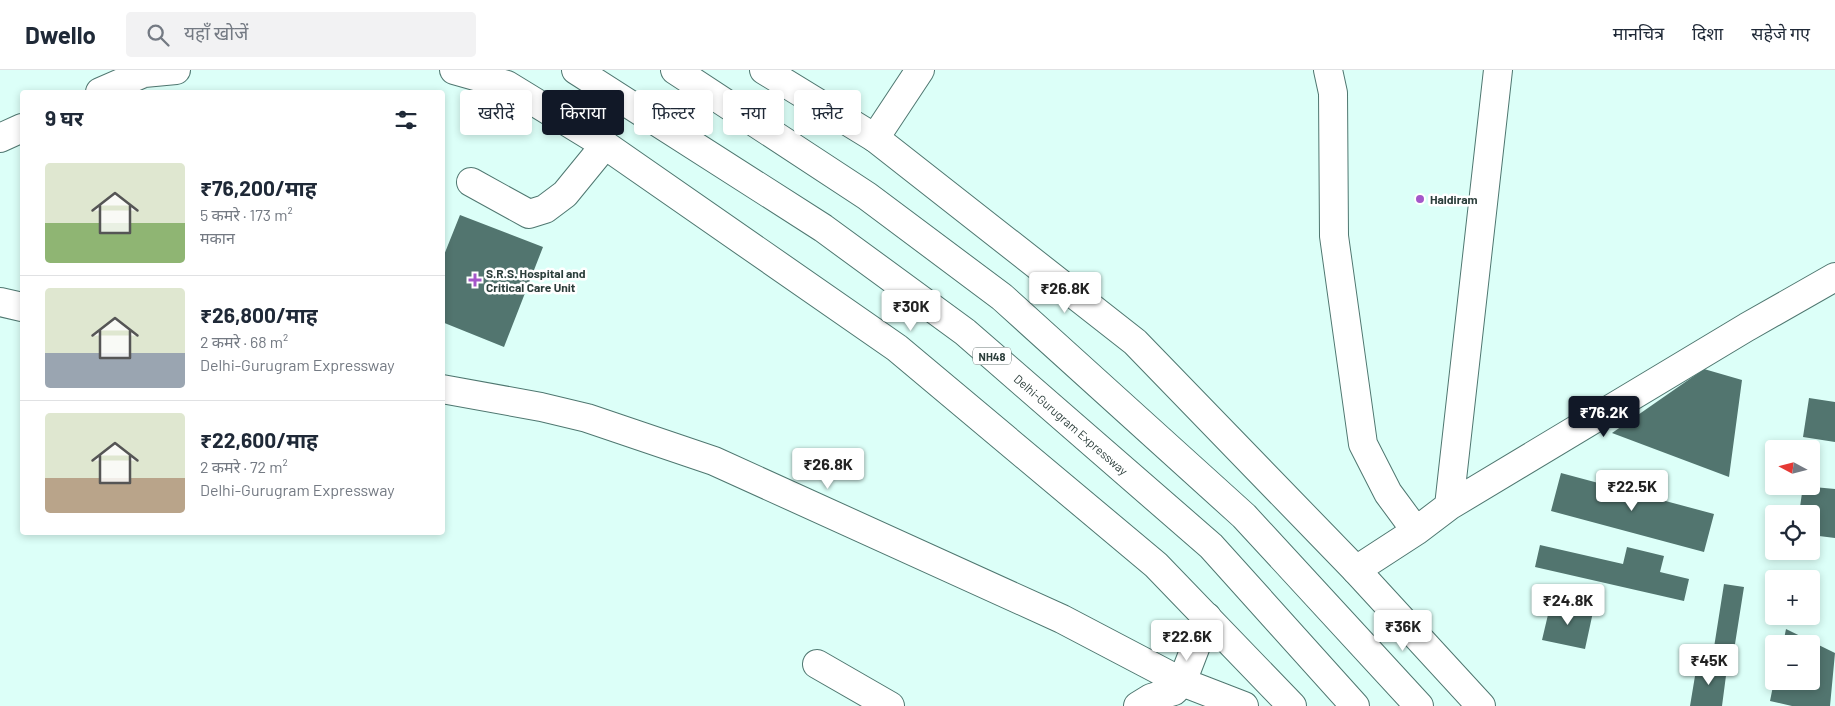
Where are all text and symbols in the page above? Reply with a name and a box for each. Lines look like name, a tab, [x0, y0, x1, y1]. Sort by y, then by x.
search box	[126, 12, 476, 57]
text: Dwello	[25, 20, 96, 49]
icon: search	[144, 21, 172, 49]
text: यहाँ खोजें	[184, 21, 248, 44]
text: मानचित्र	[1613, 22, 1664, 44]
text: दिशा	[1692, 22, 1723, 44]
text: सहेजे गए	[1751, 22, 1810, 44]
chip: खरीदें	[460, 90, 532, 135]
chip: किराया	[542, 90, 624, 135]
chip: फ़िल्टर	[634, 90, 713, 135]
chip: नया	[723, 90, 784, 135]
chip: फ़्लैट	[794, 90, 861, 135]
text: 9 घर	[45, 105, 83, 130]
icon: filters	[392, 106, 420, 134]
text: ₹76,200/माह	[200, 175, 317, 200]
icon: home	[85, 183, 145, 243]
place label: Haldiram	[1430, 192, 1478, 206]
marker: Haldiram	[1414, 193, 1426, 205]
text: 5 कमरे · 173 m²	[200, 205, 293, 224]
text: मकान	[200, 228, 235, 247]
place label: S.R.S. Hospital and Critical Care Unit	[486, 266, 586, 294]
pin: ₹26.8K	[1024, 272, 1106, 314]
marker: S.R.S. Hospital and Critical Care Unit	[468, 273, 482, 287]
text: ₹26.8K	[1040, 278, 1090, 297]
pin: ₹30K	[881, 290, 941, 332]
text: ₹30K	[893, 296, 929, 315]
text: ₹26,800/माह	[200, 302, 318, 327]
icon: home	[85, 308, 145, 368]
text: 2 कमरे · 68 m²	[200, 332, 288, 351]
road number: NH48	[973, 348, 1011, 364]
text: Delhi-Gurugram Expressway	[200, 355, 395, 374]
street label: Delhi-Gurugram Expressway	[1011, 371, 1131, 478]
pin: ₹76.2K	[1563, 396, 1645, 438]
text: ₹76.2K	[1580, 402, 1628, 421]
text: ₹22,600/माह	[200, 427, 318, 452]
icon: home	[85, 433, 145, 493]
north arrow	[1765, 440, 1820, 495]
map controls	[1765, 440, 1820, 690]
pin: ₹26.8K	[787, 448, 869, 490]
text: ₹26.8K	[803, 454, 853, 473]
text: 2 कमरे · 72 m²	[200, 457, 288, 476]
pin: ₹22.5K	[1591, 470, 1673, 512]
text: ₹22.5K	[1607, 476, 1657, 495]
text: Delhi-Gurugram Expressway	[200, 480, 395, 499]
button: locate	[1765, 505, 1820, 560]
button: +	[1765, 570, 1820, 625]
pin: ₹24.8K	[1527, 584, 1609, 626]
text: ₹24.8K	[1543, 590, 1593, 609]
pin: ₹36K	[1373, 610, 1433, 652]
text: ₹36K	[1385, 616, 1421, 635]
pin: ₹22.6K	[1146, 620, 1228, 662]
text: ₹22.6K	[1162, 626, 1212, 645]
button: −	[1765, 635, 1820, 690]
pin: ₹45K	[1679, 644, 1739, 686]
text: ₹45K	[1690, 650, 1728, 669]

